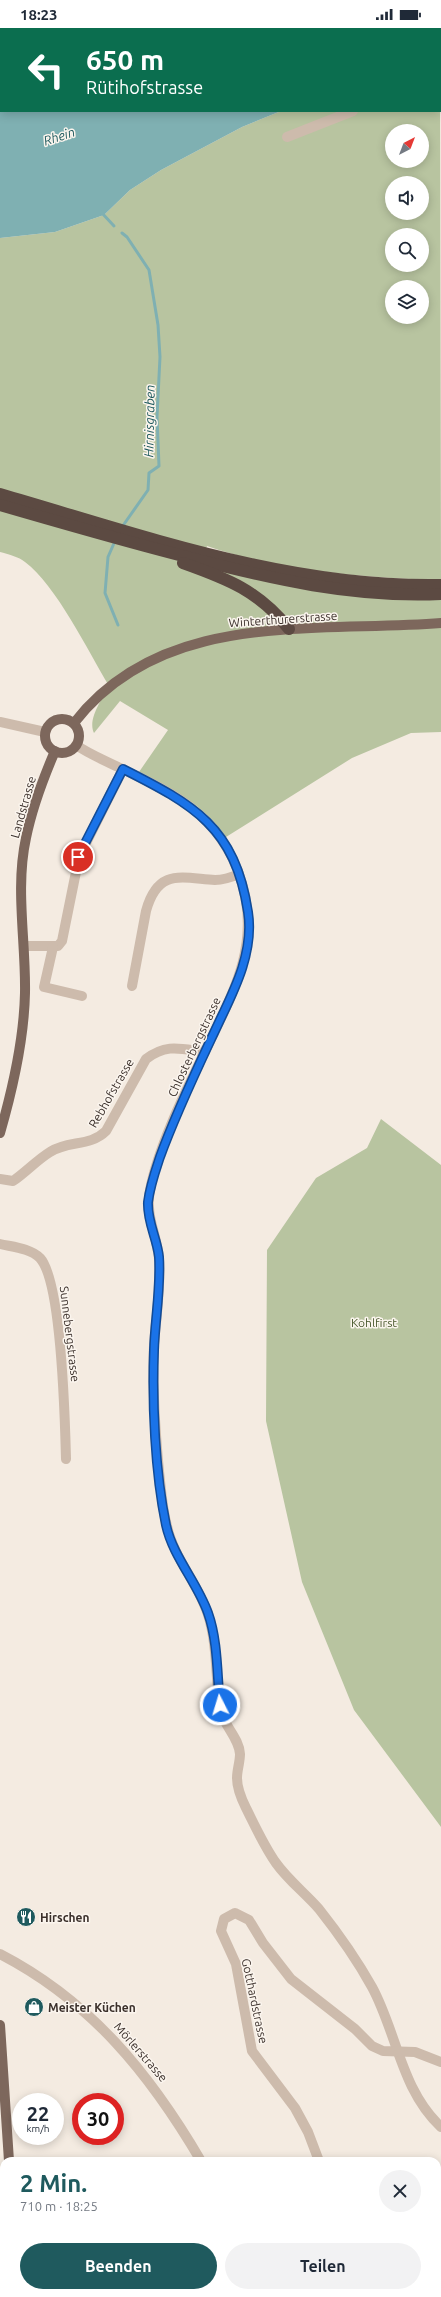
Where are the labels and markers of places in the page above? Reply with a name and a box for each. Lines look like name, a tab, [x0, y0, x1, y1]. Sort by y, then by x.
pin	[61, 840, 95, 874]
restaurant icon: Hirschen	[15, 1906, 37, 1928]
place label: Hirschen	[40, 1911, 89, 1924]
shop icon: Meister Küchen	[23, 1996, 45, 2018]
place label: Meister Küchen	[48, 2001, 136, 2014]

